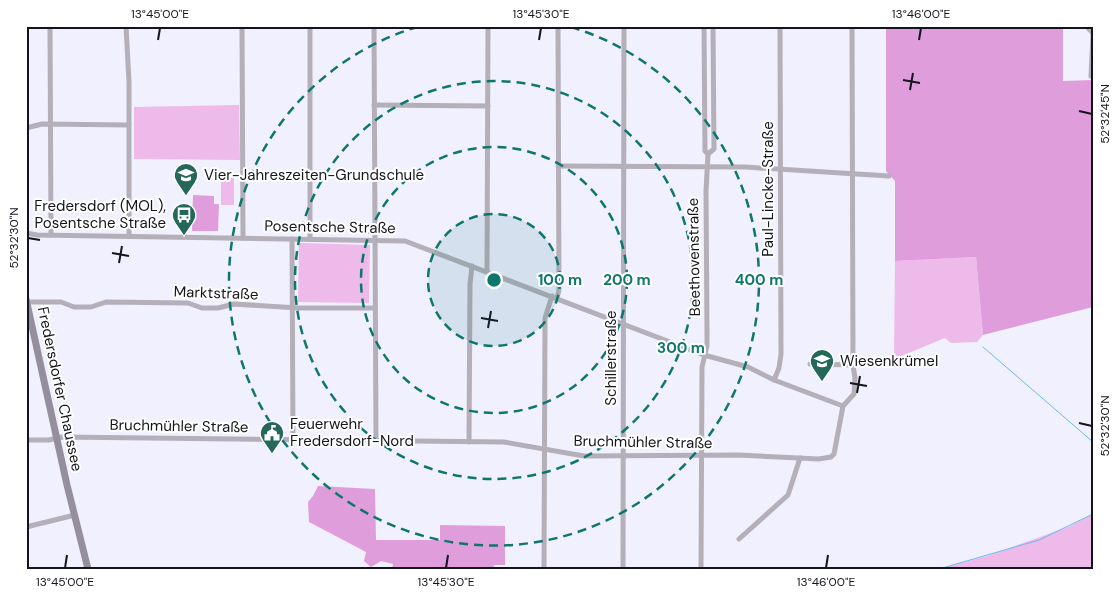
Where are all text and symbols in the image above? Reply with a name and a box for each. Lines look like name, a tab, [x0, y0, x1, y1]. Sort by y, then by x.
text: 13°45'00"E	[131, 6, 189, 22]
text: 13°45'30"E	[513, 6, 570, 22]
text: 13°46'00"E	[892, 6, 950, 22]
text: 52°32'45"N	[1097, 84, 1113, 144]
street label: Paul-Lincke-Straße	[758, 121, 778, 257]
school or university icon: Vier-Jahreszeiten-Grundschule	[173, 162, 199, 196]
place label: Vier-Jahreszeiten-Grundschule	[204, 165, 424, 185]
place label: Fredersdorf (MOL), Posentsche Straße	[34, 196, 166, 233]
street label: Beethovenstraße	[683, 198, 705, 316]
bus stop icon: Fredersdorf (MOL), Posentsche Straße	[171, 202, 197, 236]
text: 52°32'30"N	[6, 207, 22, 269]
street label: Posentsche Straße	[264, 216, 396, 238]
text: 100 m	[538, 270, 582, 290]
text: 200 m	[603, 270, 651, 290]
text: 400 m	[735, 270, 783, 290]
centre of rings	[485, 271, 503, 289]
street label: Marktstraße	[173, 282, 259, 304]
street label: Fredersdorfer Chaussee	[33, 305, 87, 473]
street label: Schillerstraße	[601, 310, 621, 406]
text: 300 m	[657, 338, 705, 358]
school or university icon: Wiesenkrümel	[809, 348, 835, 382]
place label: Wiesenkrümel	[840, 351, 938, 371]
text: 52°32'30"N	[1097, 395, 1113, 457]
place label: Feuerwehr Fredersdorf-Nord	[290, 414, 414, 451]
street label: Bruchmühler Straße	[109, 415, 249, 437]
public building icon: Feuerwehr Fredersdorf-Nord	[259, 420, 285, 454]
street label: Bruchmühler Straße	[573, 431, 713, 453]
text: 13°45'00"E	[36, 574, 94, 590]
text: 13°45'30"E	[418, 574, 475, 590]
text: 13°46'00"E	[797, 574, 855, 590]

